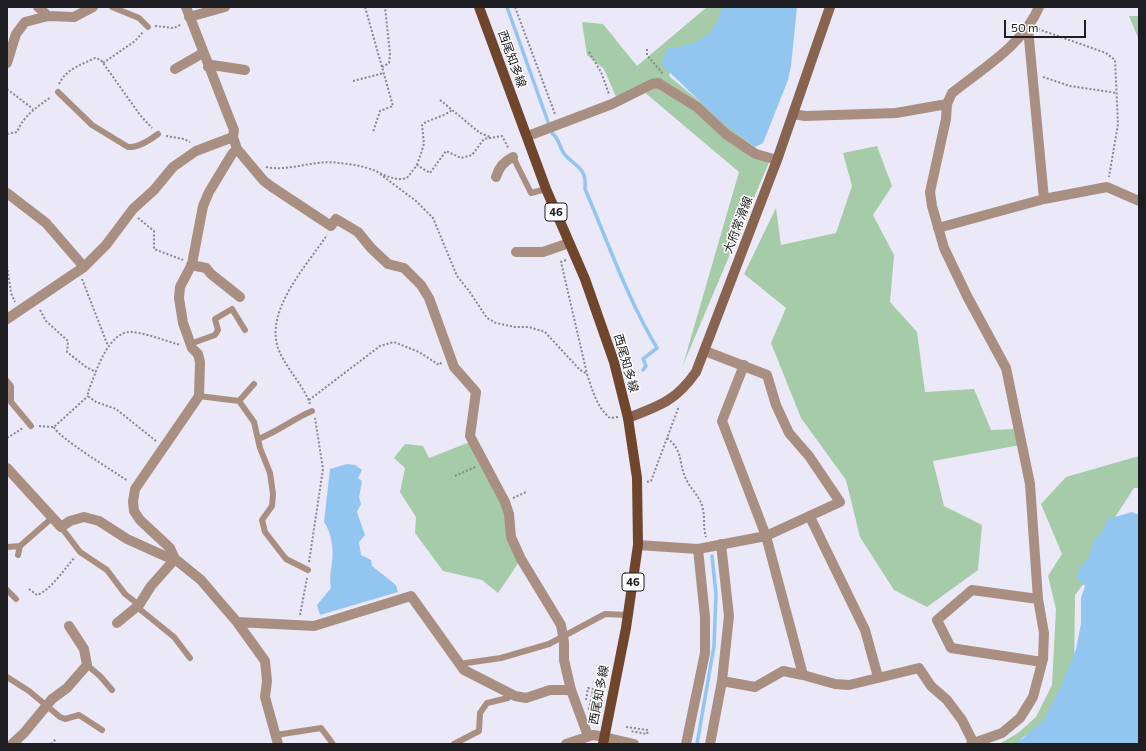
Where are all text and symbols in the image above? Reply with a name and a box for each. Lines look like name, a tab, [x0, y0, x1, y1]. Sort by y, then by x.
scale bar	[1006, 12, 1088, 38]
text: 50 m	[1011, 20, 1039, 34]
street label: 西尾知多線	[495, 28, 529, 90]
street label: 大府常滑線	[721, 194, 755, 256]
road number: 46	[545, 203, 567, 221]
street label: 西尾知多線	[611, 332, 641, 394]
road number: 46	[622, 573, 644, 591]
street label: 西尾知多線	[586, 664, 612, 726]

